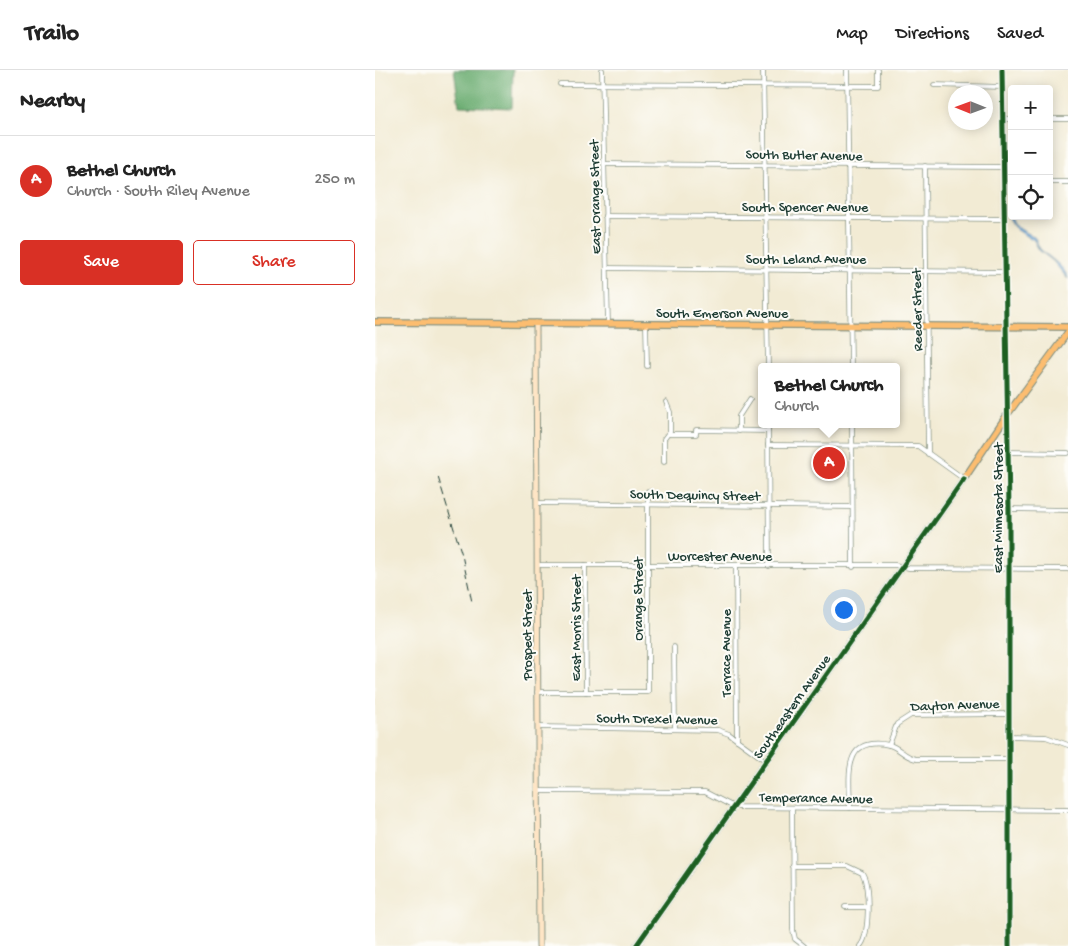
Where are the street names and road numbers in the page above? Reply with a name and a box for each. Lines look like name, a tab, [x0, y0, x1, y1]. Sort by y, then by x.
street label: East Orange Street	[587, 138, 606, 254]
street label: South Butler Avenue	[745, 147, 863, 166]
street label: South Spencer Avenue	[742, 200, 869, 217]
street label: South Leland Avenue	[746, 252, 867, 269]
street label: Reeder Street	[909, 267, 928, 352]
street label: South Emerson Avenue	[656, 306, 789, 323]
street label: East Minnesota Street	[991, 441, 1008, 573]
street label: South Dequincy Street	[630, 487, 761, 506]
street label: Worcester Avenue	[668, 549, 773, 566]
street label: Orange Street	[631, 556, 648, 641]
street label: East Morris Street	[569, 574, 586, 681]
street label: Prospect Street	[520, 589, 537, 681]
street label: Terrace Avenue	[719, 608, 736, 698]
street label: Southeastern Avenue	[751, 651, 836, 763]
street label: Dayton Avenue	[909, 696, 1001, 717]
street label: South Drexel Avenue	[596, 711, 719, 730]
street label: Temperance Avenue	[758, 790, 874, 809]

